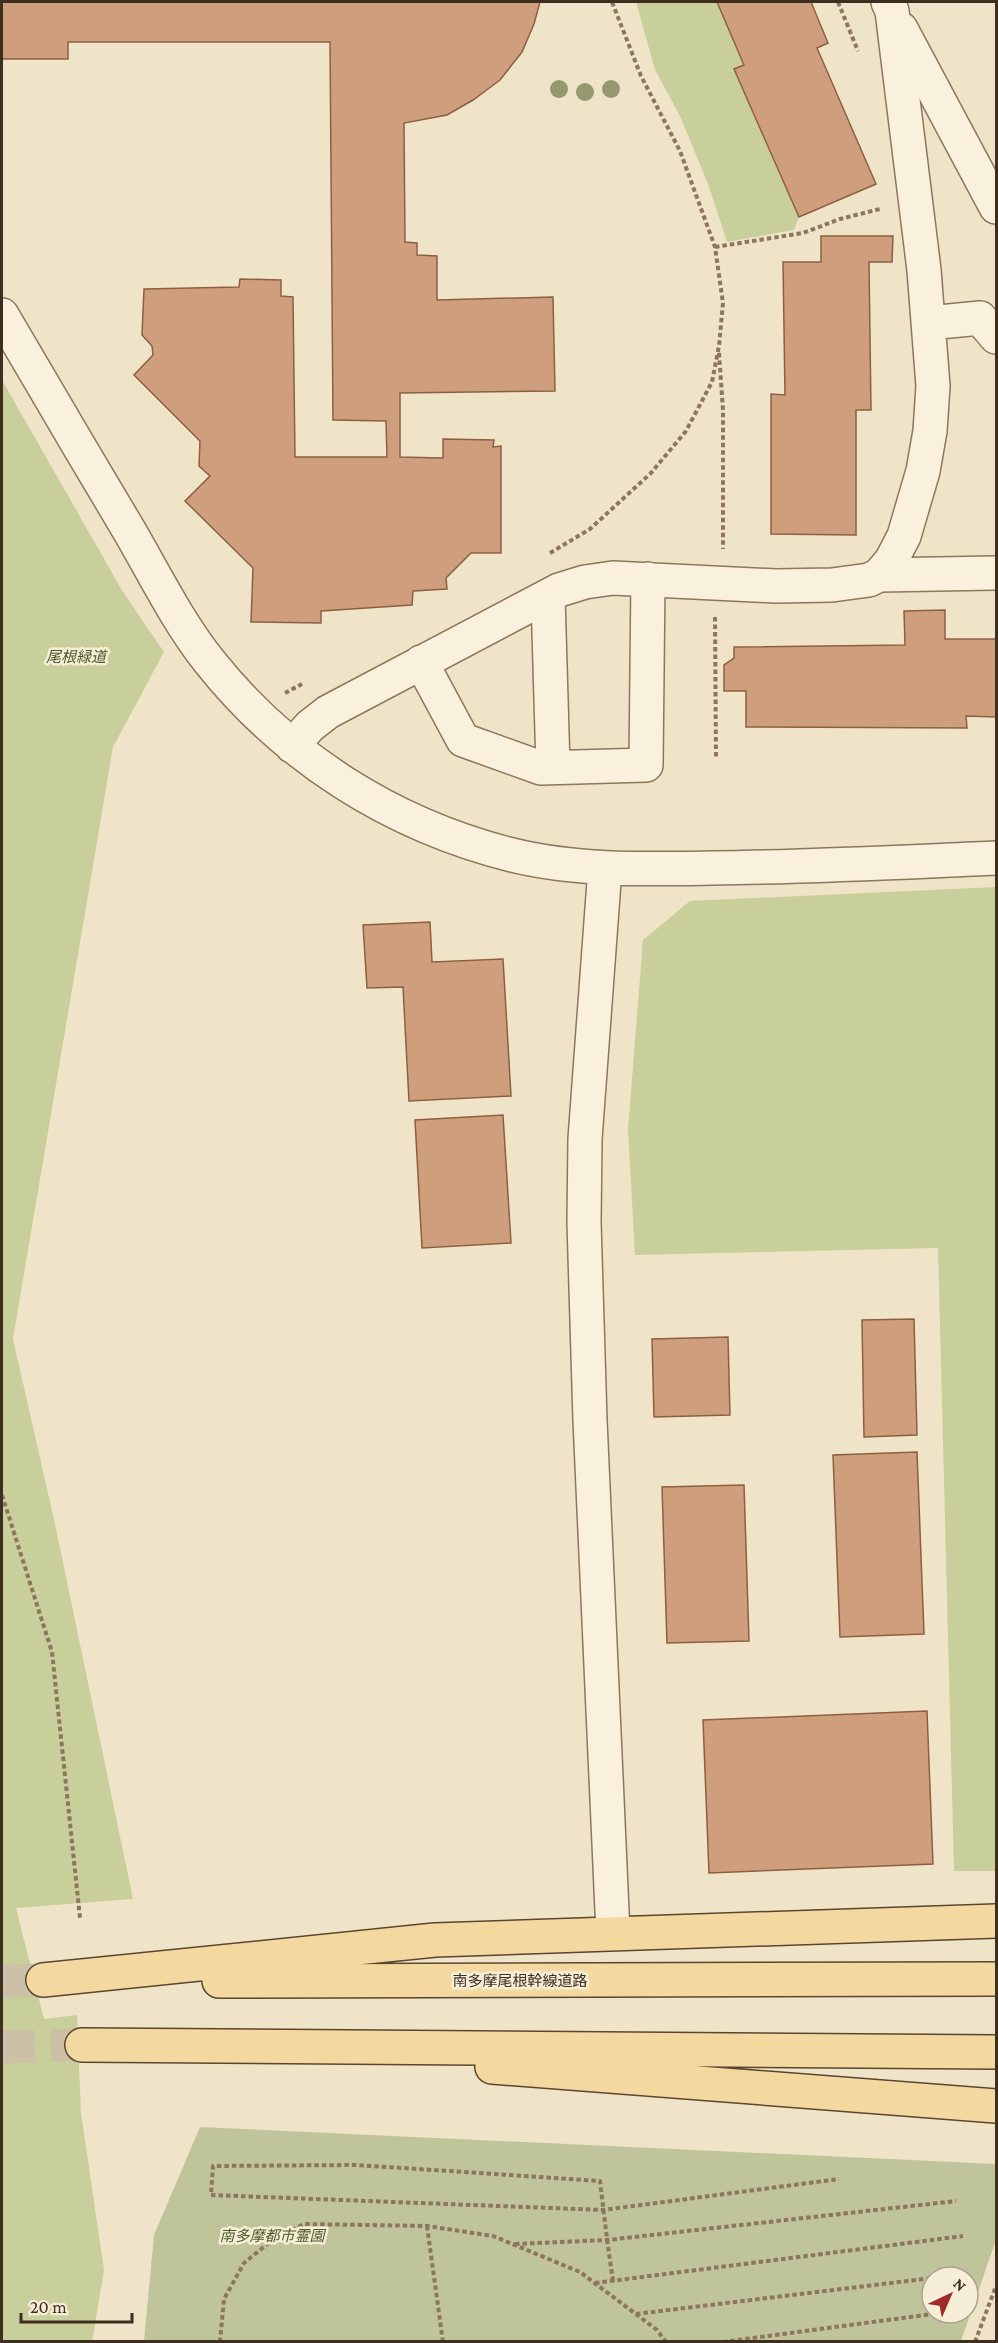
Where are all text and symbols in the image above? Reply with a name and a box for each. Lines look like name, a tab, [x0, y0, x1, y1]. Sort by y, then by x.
park label: 尾根緑道	[46, 649, 108, 665]
street label: 南多摩尾根幹線道路	[452, 1973, 588, 1989]
park label: 南多摩都市霊園	[219, 2228, 326, 2244]
north arrow	[920, 2265, 980, 2325]
text: N	[950, 2275, 970, 2295]
scale bar	[21, 2286, 132, 2324]
text: 20 m	[30, 2297, 67, 2317]

